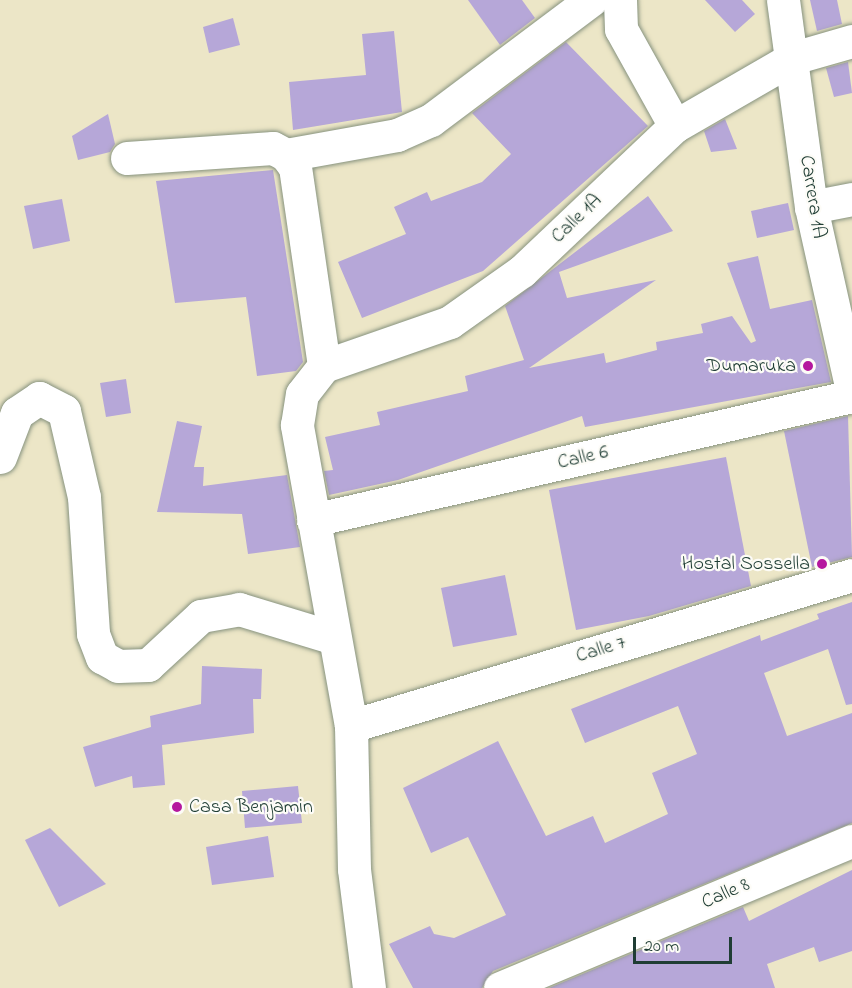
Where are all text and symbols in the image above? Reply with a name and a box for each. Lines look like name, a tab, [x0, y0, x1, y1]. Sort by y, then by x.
street label: Carrera 1A	[794, 154, 830, 240]
street label: Calle 1A	[547, 189, 607, 249]
place label: Dumaruka	[706, 354, 796, 378]
marker: Dumaruka	[801, 359, 815, 373]
street label: Calle 6	[555, 441, 611, 475]
place label: Hostal Sossella	[682, 552, 810, 576]
marker: Hostal Sossella	[815, 557, 829, 571]
street label: Calle 7	[573, 631, 629, 669]
place label: Casa Benjamin	[189, 795, 313, 819]
marker: Casa Benjamin	[170, 800, 184, 814]
street label: Calle 8	[698, 873, 754, 915]
scale bar	[636, 925, 735, 963]
text: 20 m	[644, 934, 679, 960]

